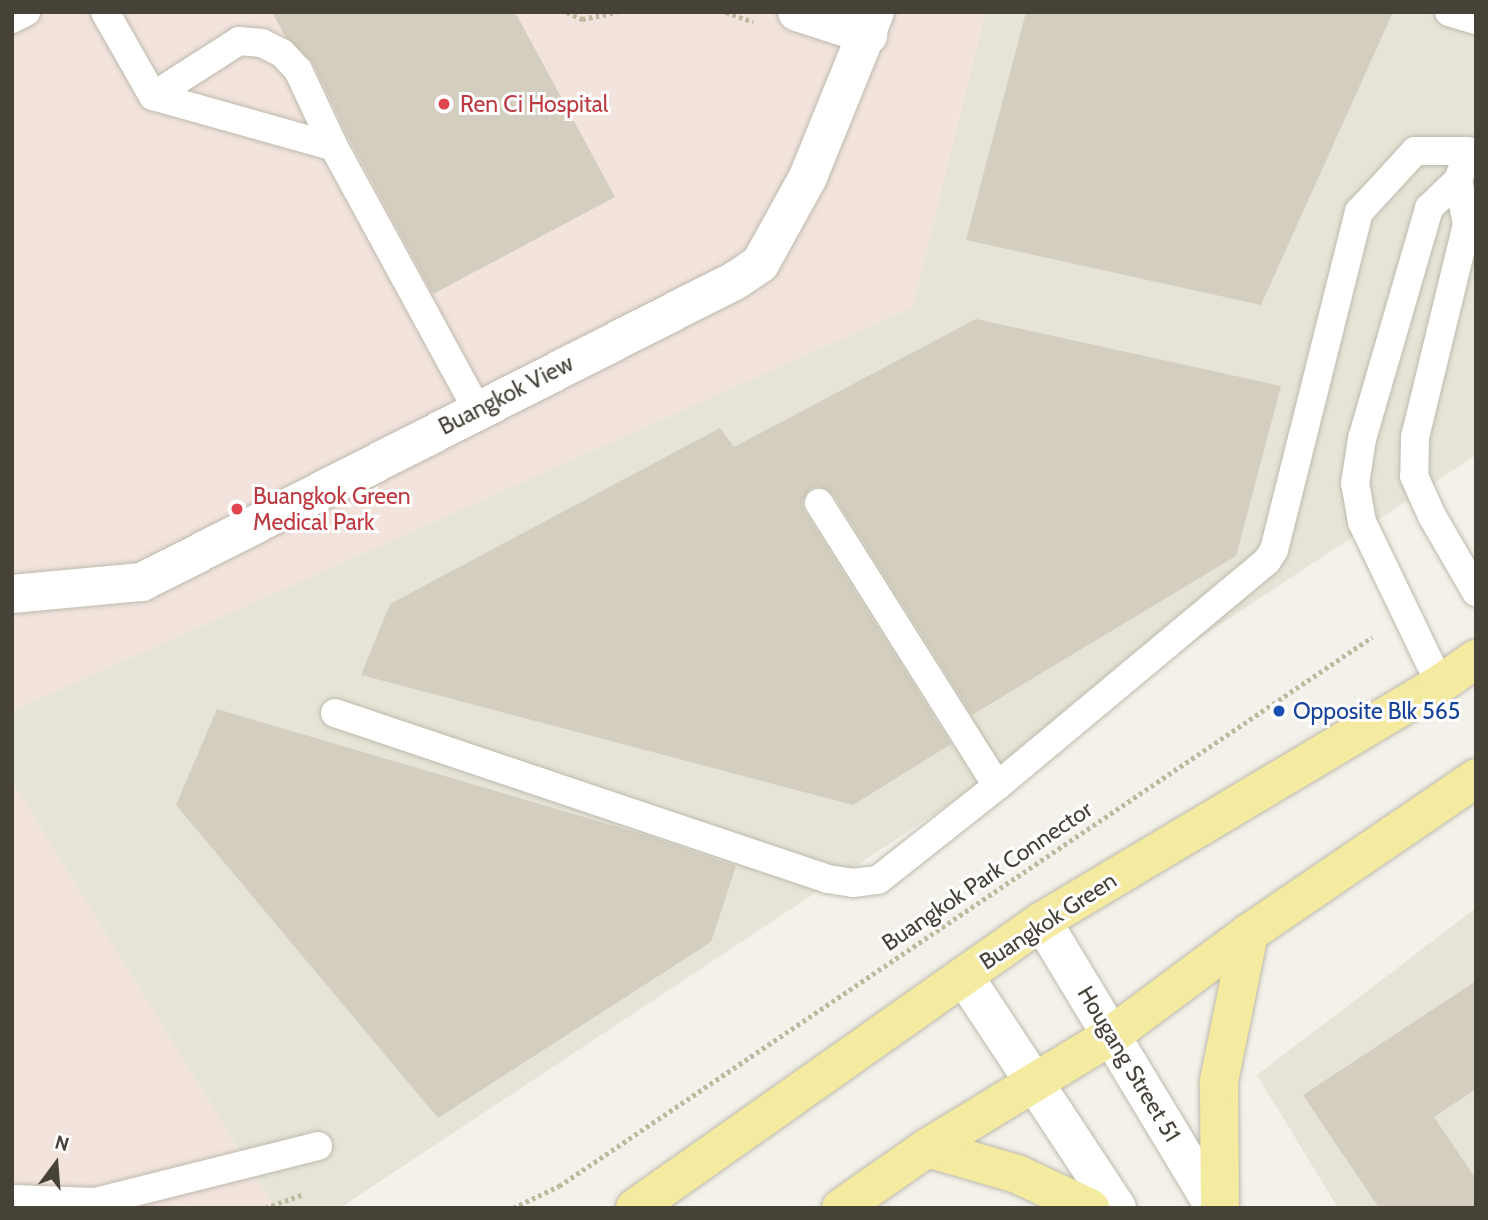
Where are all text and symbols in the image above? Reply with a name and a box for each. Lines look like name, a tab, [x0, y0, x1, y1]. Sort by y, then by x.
place label: Ren Ci Hospital	[460, 90, 608, 118]
marker: Ren Ci Hospital	[434, 94, 454, 114]
street label: Buangkok View	[434, 349, 578, 441]
place label: Buangkok Green Medical Park	[253, 482, 411, 536]
marker: Buangkok Green Medical Park	[227, 499, 247, 519]
place label: Opposite Blk 565	[1293, 697, 1460, 725]
marker: Opposite Blk 565	[1271, 703, 1287, 719]
street label: Buangkok Park Connector	[877, 795, 1097, 957]
street label: Buangkok Green	[974, 866, 1122, 976]
street label: Hougang Street 51	[1072, 981, 1186, 1147]
north arrow	[21, 1129, 91, 1199]
text: N	[52, 1130, 72, 1156]

